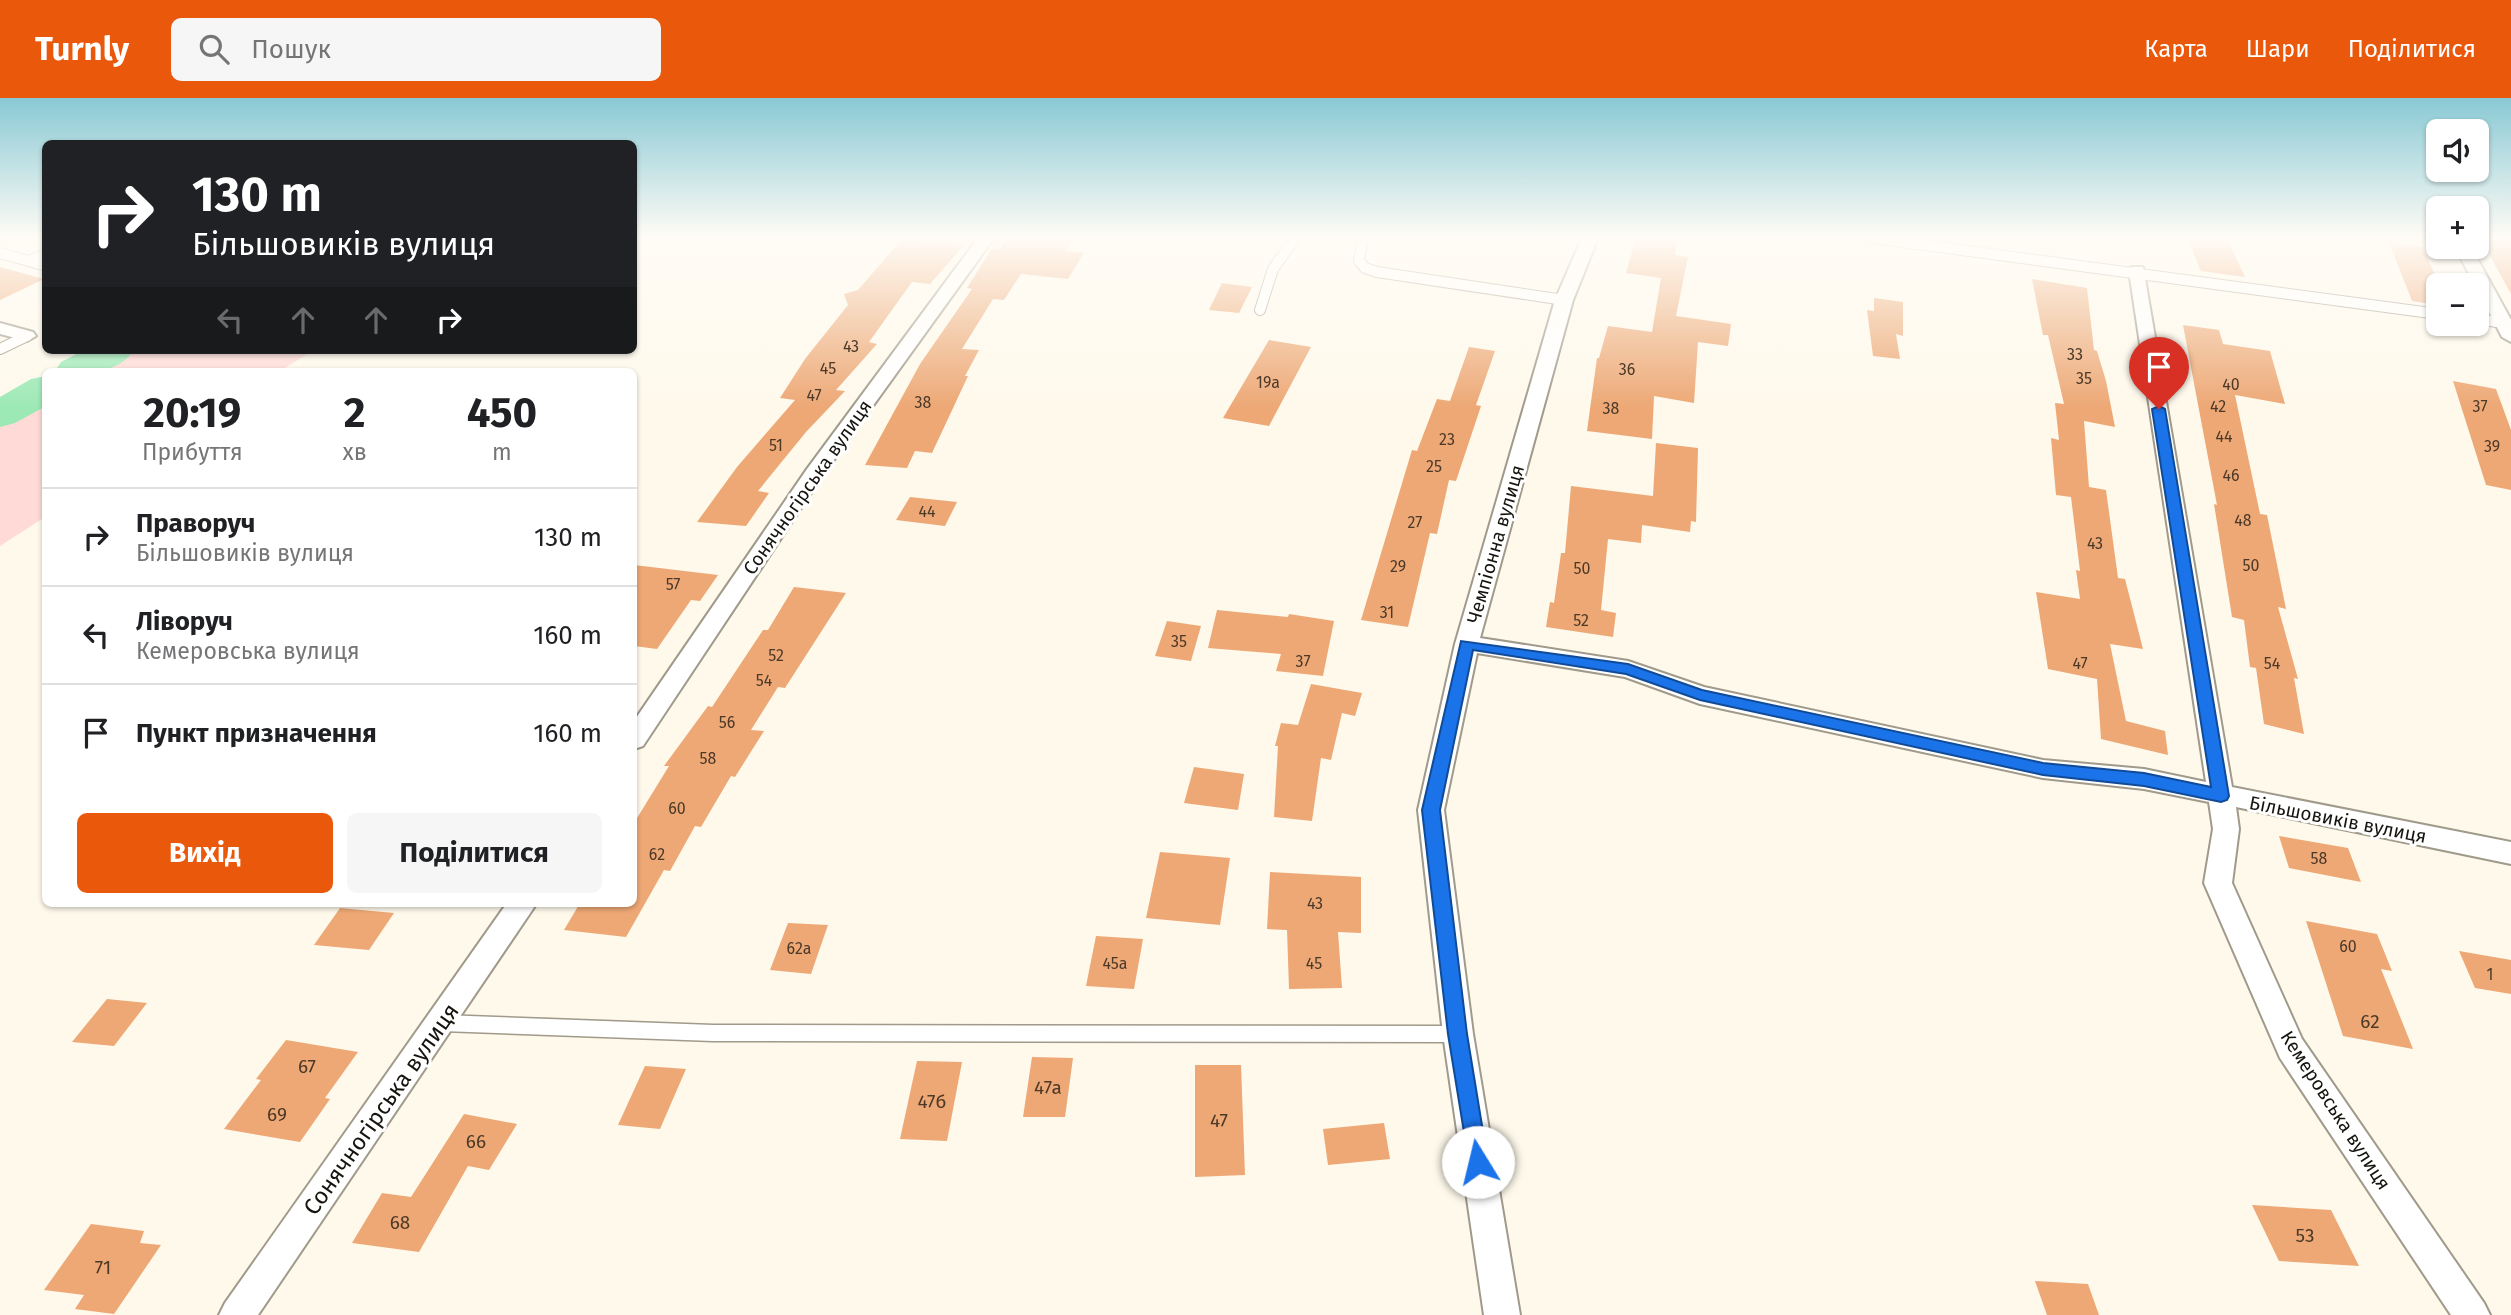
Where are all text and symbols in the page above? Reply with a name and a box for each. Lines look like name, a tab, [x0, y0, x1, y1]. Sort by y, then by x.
search box	[171, 18, 661, 81]
text: Turnly	[35, 29, 129, 69]
icon: search	[195, 30, 233, 68]
text: Пошук	[251, 34, 331, 65]
text: Карта	[2144, 35, 2208, 63]
text: Шари	[2246, 35, 2310, 63]
text: Поділитися	[2348, 35, 2476, 63]
map controls	[2426, 119, 2489, 336]
button: sound	[2426, 119, 2489, 182]
text: 130 m	[192, 165, 322, 224]
icon: right	[77, 168, 168, 259]
button: +	[2426, 196, 2489, 259]
text: Більшовиків вулиця	[192, 225, 495, 263]
button: −	[2426, 273, 2489, 336]
icon: left	[211, 301, 249, 339]
icon: ahead	[284, 301, 322, 339]
icon: ahead	[357, 301, 395, 339]
icon: right	[430, 301, 468, 339]
house number: 43	[843, 337, 859, 356]
pin	[2129, 337, 2189, 409]
house number: 33	[2067, 345, 2083, 364]
icon: arrive	[2140, 348, 2178, 386]
house number: 45	[820, 359, 836, 378]
house number: 36	[1619, 360, 1635, 379]
house number: 35	[2076, 369, 2092, 388]
house number: 19а	[1256, 373, 1280, 392]
house number: 40	[2222, 375, 2240, 394]
house number: 47	[806, 386, 822, 405]
text: 20:19	[143, 388, 241, 438]
text: 2	[344, 388, 365, 438]
text: 450	[467, 388, 537, 438]
house number: 38	[915, 393, 932, 412]
street label: Сонячногірська вулиця	[738, 395, 877, 579]
house number: 42	[2210, 397, 2226, 416]
house number: 37	[2472, 397, 2488, 416]
house number: 38	[1603, 399, 1620, 418]
house number: 44	[2215, 427, 2233, 446]
house number: 23	[1439, 430, 1455, 449]
house number: 51	[769, 436, 783, 455]
house number: 39	[2484, 437, 2500, 456]
text: Прибуття	[142, 438, 243, 466]
text: хв	[343, 438, 367, 466]
text: m	[492, 438, 512, 466]
house number: 25	[1426, 457, 1442, 476]
street label: Чемпіонна вулиця	[1462, 462, 1529, 626]
house number: 46	[2222, 466, 2240, 485]
house number: 44	[918, 502, 936, 521]
text: Праворуч	[136, 508, 255, 539]
house number: 48	[2234, 511, 2252, 530]
house number: 27	[1408, 513, 1422, 532]
icon: right	[77, 518, 115, 556]
text: 130 m	[534, 522, 602, 553]
house number: 43	[2087, 534, 2103, 553]
text: Більшовиків вулиця	[136, 539, 354, 567]
house number: 50	[2243, 556, 2260, 575]
house number: 29	[1390, 557, 1406, 576]
house number: 50	[1574, 559, 1591, 578]
house number: 57	[666, 575, 680, 594]
house number: 31	[1380, 603, 1394, 622]
text: Ліворуч	[136, 606, 233, 637]
house number: 52	[1573, 611, 1589, 630]
icon: left	[77, 616, 115, 654]
text: 160 m	[533, 620, 602, 651]
house number: 35	[1171, 632, 1187, 651]
text: Кемеровська вулиця	[136, 637, 360, 665]
house number: 52	[768, 646, 784, 665]
house number: 37	[1295, 652, 1311, 671]
house number: 47	[2072, 654, 2088, 673]
house number: 54	[2264, 654, 2281, 673]
house number: 54	[756, 671, 773, 690]
house number: 56	[719, 713, 735, 732]
icon: arrive	[77, 714, 115, 752]
text: Пункт призначення	[136, 718, 377, 749]
text: 160 m	[533, 718, 602, 749]
house number: 58	[700, 749, 717, 768]
street label: Більшовиків вулиця	[2247, 791, 2428, 848]
house number: 60	[668, 799, 686, 818]
button: Вихід	[77, 813, 333, 893]
button: Поділитися	[347, 813, 602, 893]
house number: 62	[649, 845, 665, 864]
house number: 58	[2311, 849, 2328, 868]
house number: 43	[1307, 894, 1323, 913]
house number: 60	[2339, 937, 2357, 956]
house number: 62а	[787, 939, 811, 958]
house number: 45а	[1102, 954, 1128, 973]
house number: 45	[1306, 954, 1322, 973]
house number: 1	[2487, 965, 2493, 984]
street label: Сонячногірська вулиця	[297, 998, 465, 1220]
house number: 62	[2360, 1010, 2380, 1033]
street label: Кемеровська вулиця	[2276, 1027, 2396, 1194]
house number: 67	[298, 1055, 316, 1078]
house number: 47а	[1034, 1076, 1062, 1099]
house number: 47б	[917, 1090, 947, 1113]
house number: 69	[267, 1103, 287, 1126]
house number: 47	[1210, 1109, 1228, 1132]
position arrow	[1441, 1125, 1515, 1199]
house number: 66	[466, 1130, 486, 1153]
house number: 68	[390, 1211, 410, 1234]
house number: 53	[2296, 1224, 2314, 1247]
house number: 71	[95, 1256, 111, 1279]

